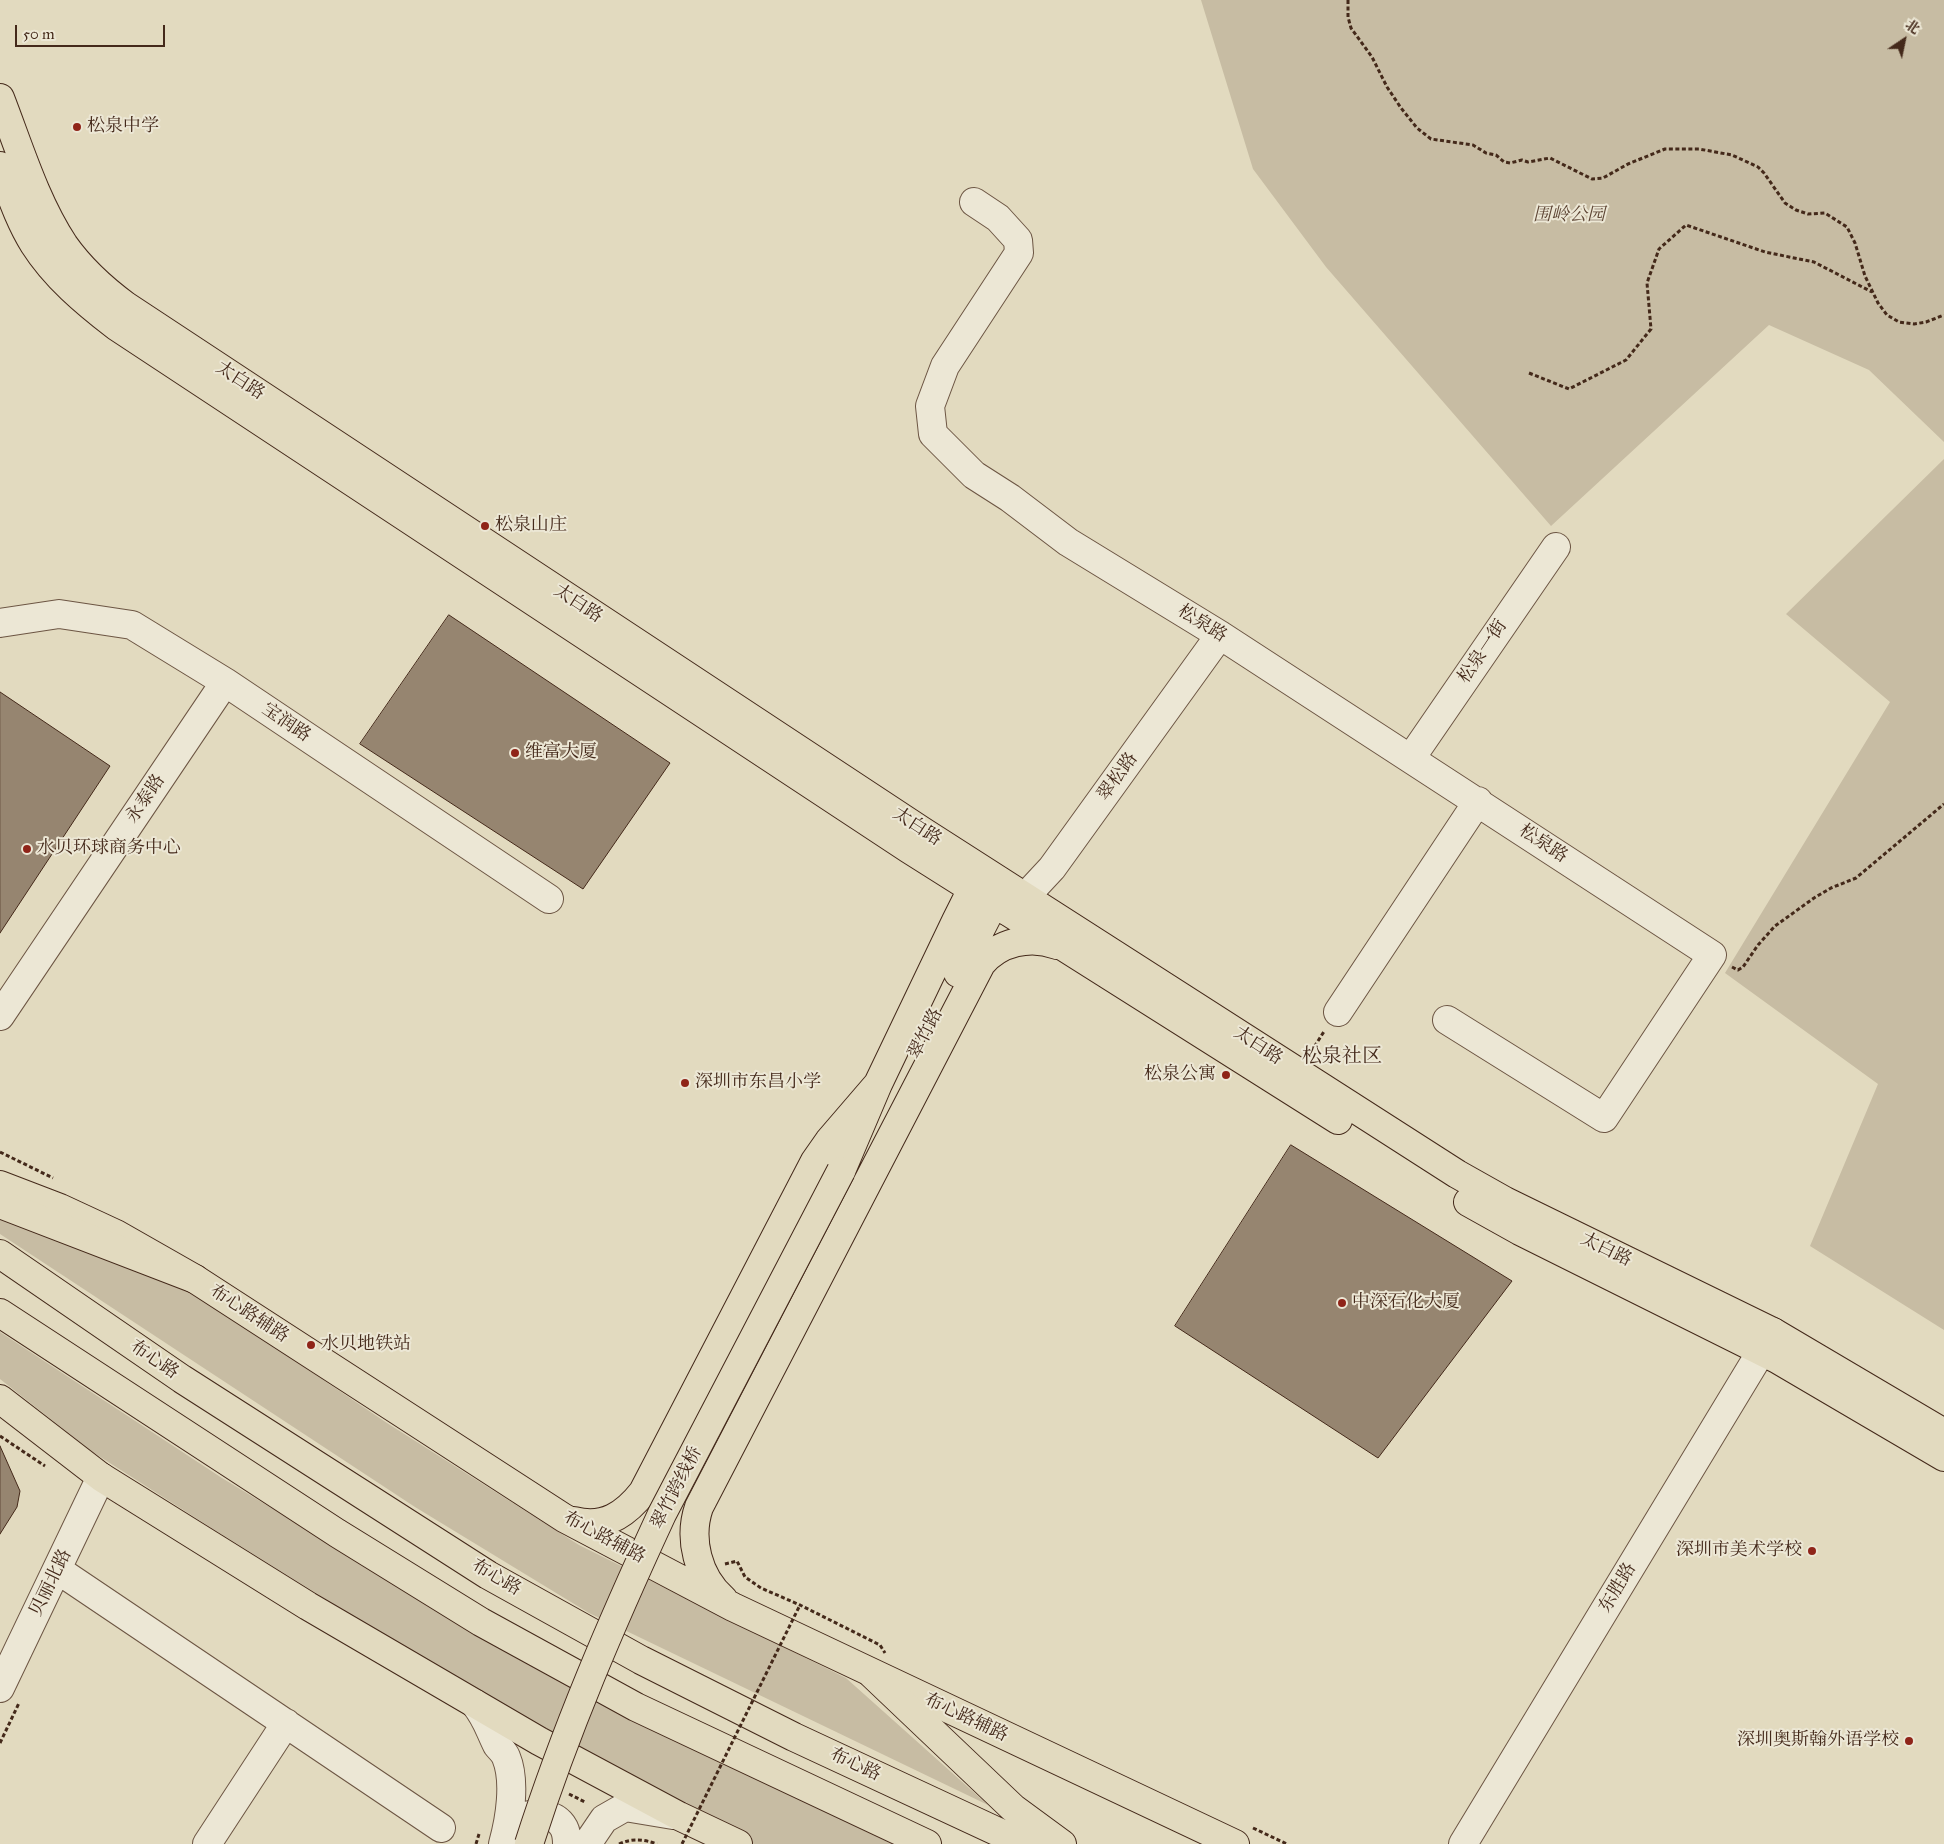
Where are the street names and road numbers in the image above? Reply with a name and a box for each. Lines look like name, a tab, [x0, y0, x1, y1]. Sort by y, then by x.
street label: 太白路	[211, 357, 269, 405]
street label: 太白路	[549, 580, 607, 628]
street label: 松泉路	[1173, 601, 1231, 647]
street label: 松泉一街	[1454, 616, 1512, 688]
street label: 宝润路	[258, 699, 314, 747]
street label: 翠松路	[1093, 749, 1143, 805]
street label: 永泰路	[122, 771, 170, 827]
street label: 太白路	[888, 803, 946, 851]
street label: 松泉路	[1514, 820, 1572, 868]
street label: 翠竹路	[904, 1005, 948, 1063]
street label: 太白路	[1229, 1022, 1287, 1070]
street label: 太白路	[1577, 1228, 1635, 1272]
street label: 布心路辅路	[205, 1280, 293, 1348]
street label: 布心路	[126, 1336, 182, 1384]
street label: 翠竹跨线桥	[647, 1443, 707, 1533]
street label: 布心路辅路	[559, 1507, 649, 1569]
street label: 贝丽北路	[26, 1546, 76, 1620]
street label: 布心路	[467, 1555, 525, 1601]
street label: 东胜路	[1595, 1559, 1641, 1617]
street label: 布心路辅路	[921, 1689, 1011, 1747]
street label: 布心路	[826, 1744, 884, 1786]

